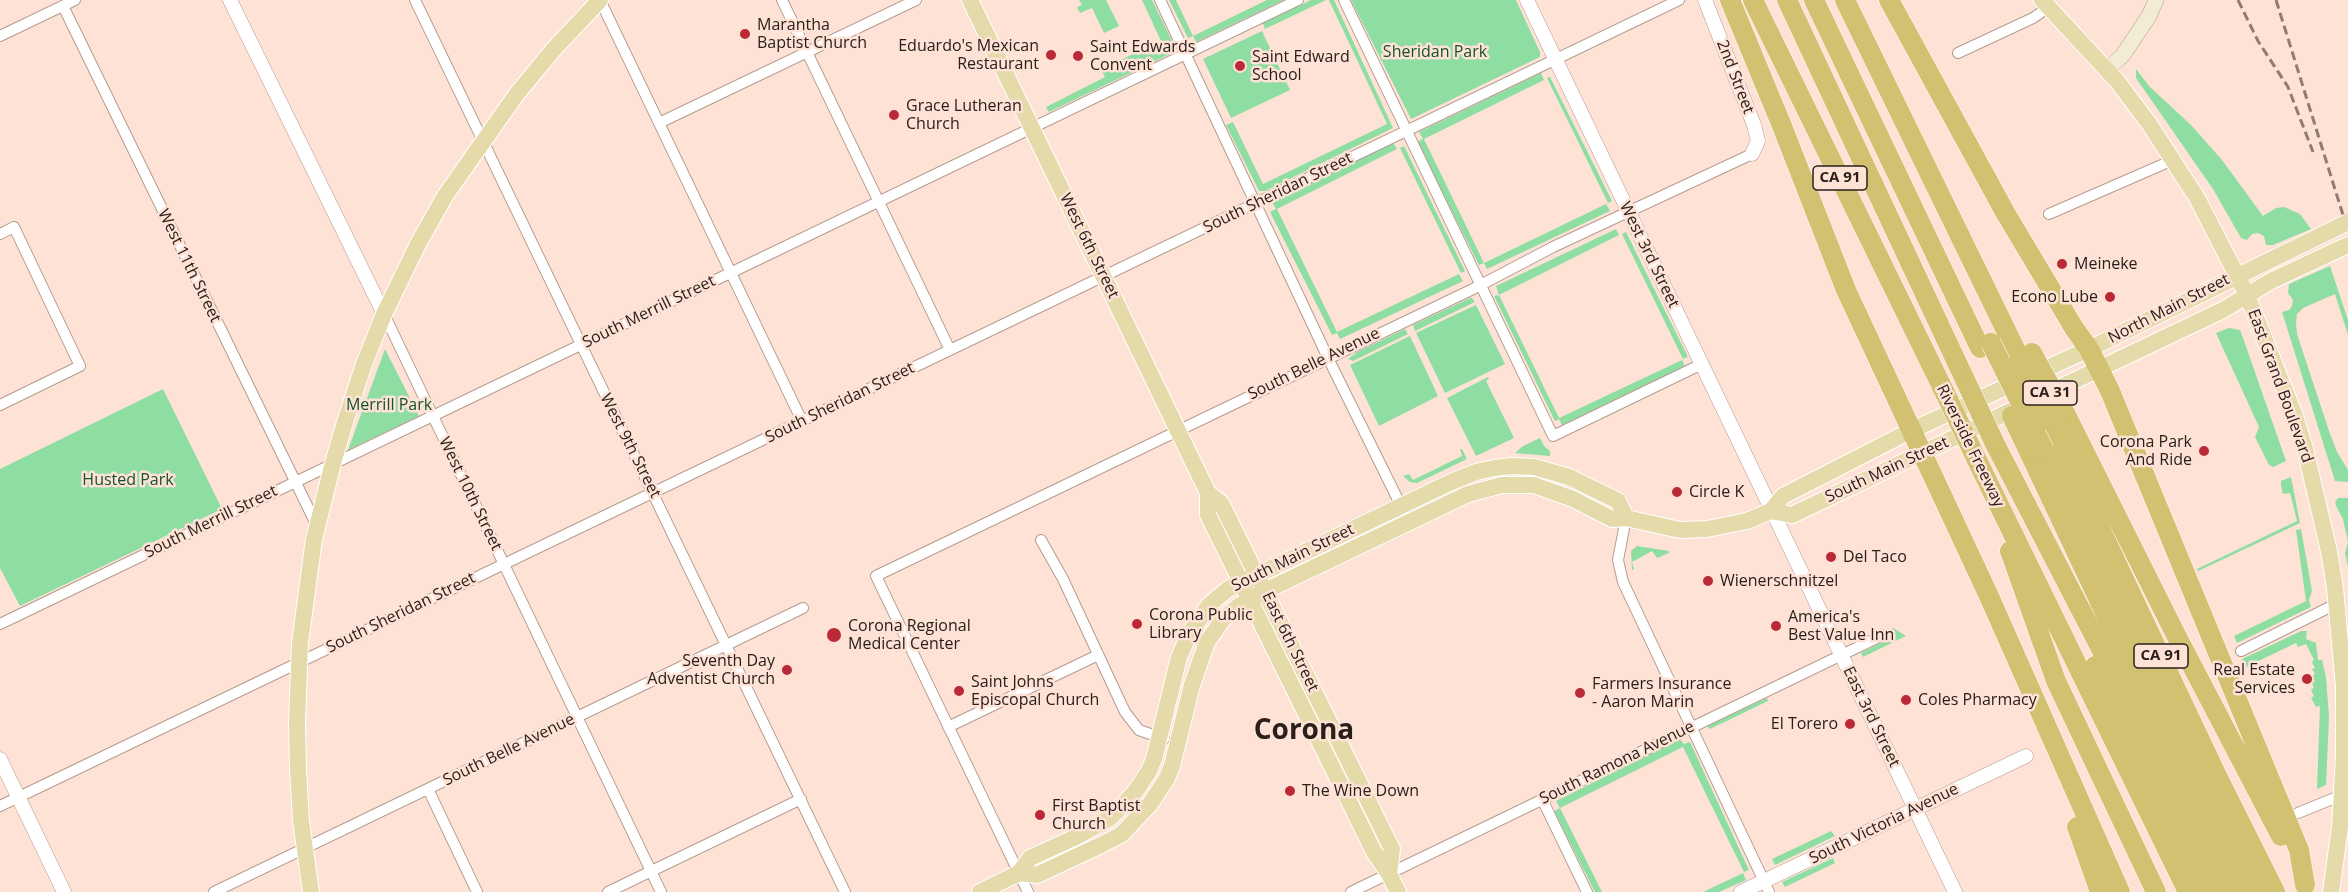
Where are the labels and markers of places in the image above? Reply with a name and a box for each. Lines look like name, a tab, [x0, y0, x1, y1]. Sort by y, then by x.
place label: Marantha Baptist Church	[757, 15, 867, 53]
marker: Marantha Baptist Church	[738, 27, 752, 41]
place label: Eduardo's Mexican Restaurant	[898, 36, 1039, 74]
place label: Saint Edwards Convent	[1090, 37, 1195, 75]
place label: Saint Edward School	[1252, 47, 1350, 85]
marker: Eduardo's Mexican Restaurant	[1044, 48, 1058, 62]
marker: Saint Edwards Convent	[1071, 49, 1085, 63]
marker: Saint Edward School	[1233, 59, 1247, 73]
place label: Grace Lutheran Church	[906, 96, 1022, 134]
marker: Grace Lutheran Church	[887, 108, 901, 122]
place label: Meineke	[2074, 254, 2138, 274]
marker: Meineke	[2055, 257, 2069, 271]
place label: Econo Lube	[2011, 287, 2098, 307]
marker: Econo Lube	[2103, 290, 2117, 304]
place label: Corona Park And Ride	[2100, 432, 2192, 470]
marker: Corona Park And Ride	[2197, 444, 2211, 458]
place label: Circle K	[1689, 482, 1744, 502]
marker: Circle K	[1670, 485, 1684, 499]
place label: Del Taco	[1843, 547, 1907, 567]
marker: Del Taco	[1824, 550, 1838, 564]
place label: Wienerschnitzel	[1720, 571, 1838, 591]
marker: Wienerschnitzel	[1701, 574, 1715, 588]
place label: Corona Public Library	[1149, 605, 1253, 643]
place label: America's Best Value Inn	[1788, 607, 1894, 645]
place label: Corona Regional Medical Center	[848, 616, 971, 654]
marker: Corona Public Library	[1130, 617, 1144, 631]
marker: America's Best Value Inn	[1769, 619, 1783, 633]
marker: Corona Regional Medical Center	[825, 626, 843, 644]
place label: Seventh Day Adventist Church	[647, 651, 775, 689]
place label: Real Estate Services	[2213, 660, 2295, 698]
marker: Seventh Day Adventist Church	[780, 663, 794, 677]
place label: Saint Johns Episcopal Church	[971, 672, 1099, 710]
marker: Real Estate Services	[2300, 672, 2314, 686]
place label: Farmers Insurance - Aaron Marin	[1592, 674, 1731, 712]
marker: Saint Johns Episcopal Church	[952, 684, 966, 698]
marker: Farmers Insurance - Aaron Marin	[1573, 686, 1587, 700]
place label: Coles Pharmacy	[1918, 690, 2037, 710]
marker: Coles Pharmacy	[1899, 693, 1913, 707]
place label: El Torero	[1771, 714, 1838, 734]
marker: El Torero	[1843, 717, 1857, 731]
place label: The Wine Down	[1302, 781, 1419, 801]
marker: The Wine Down	[1283, 784, 1297, 798]
place label: First Baptist Church	[1052, 796, 1140, 834]
marker: First Baptist Church	[1033, 808, 1047, 822]

